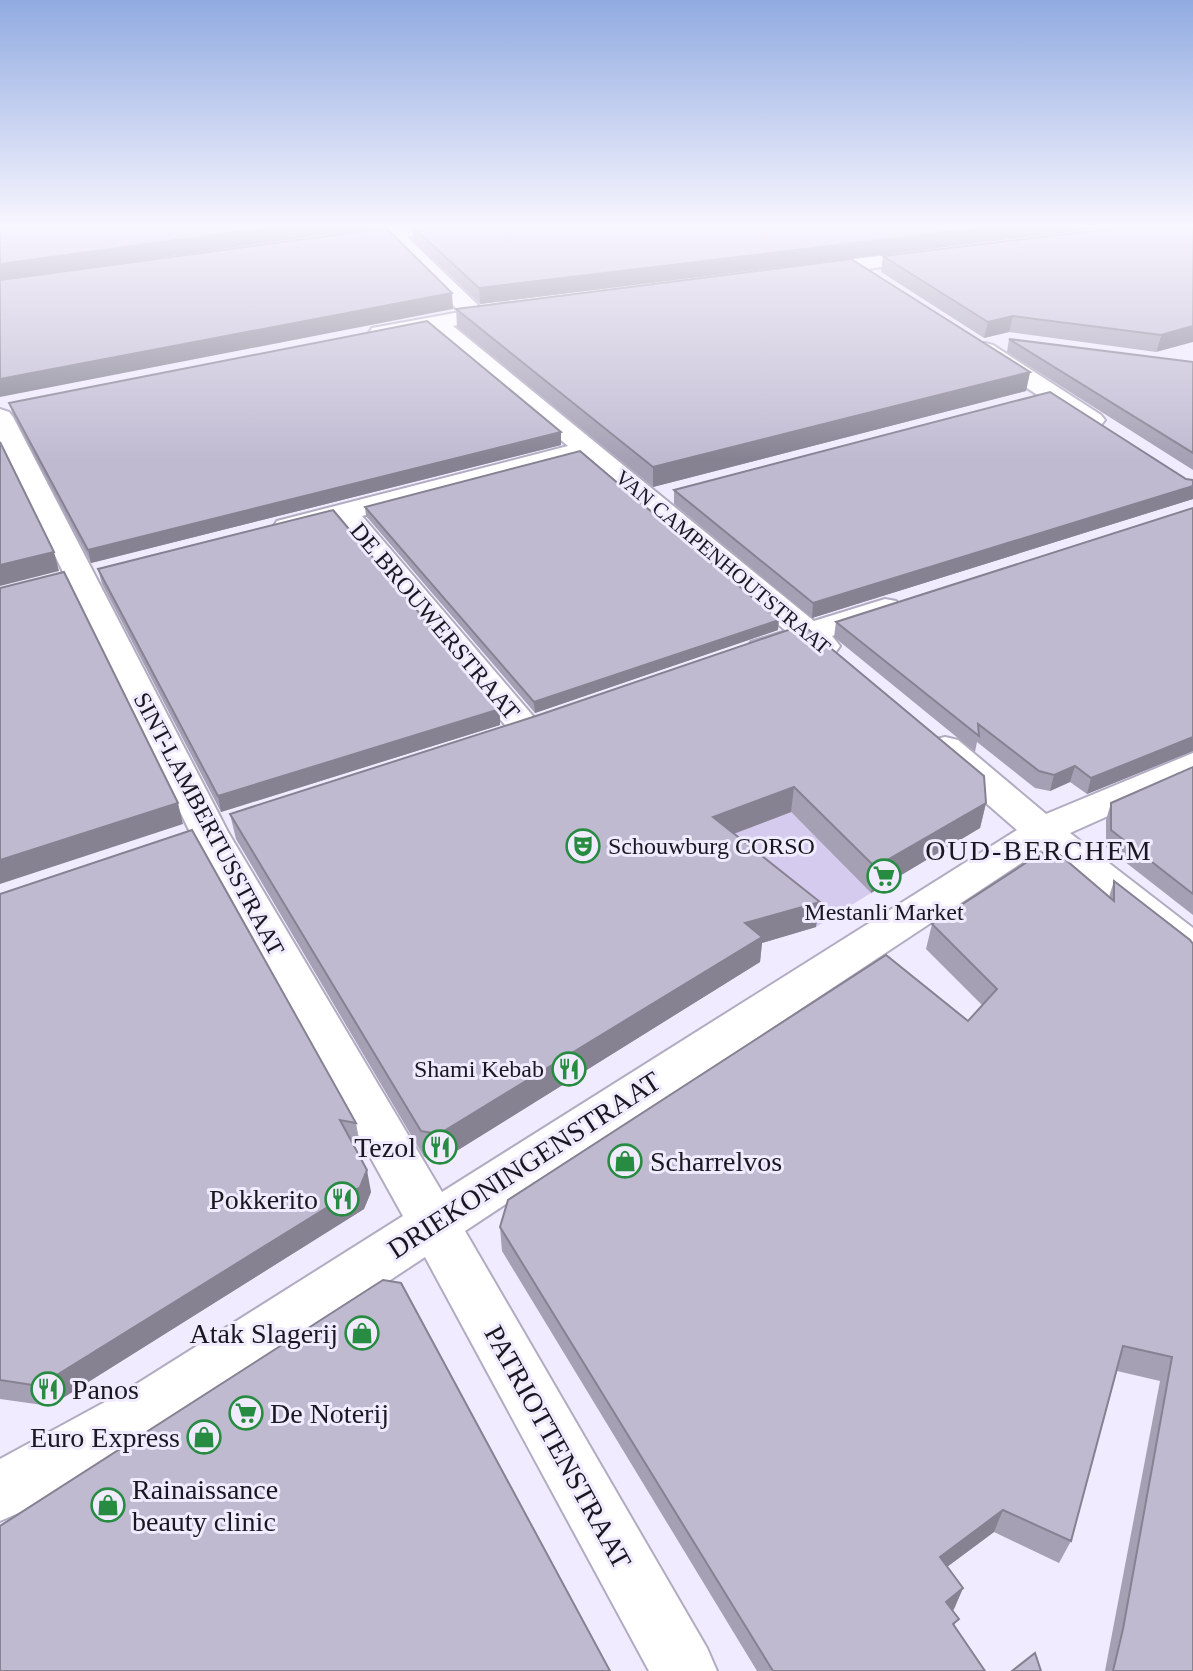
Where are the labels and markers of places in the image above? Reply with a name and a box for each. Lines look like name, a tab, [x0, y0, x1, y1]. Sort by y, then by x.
theatre icon: Schouwburg CORSO	[564, 827, 602, 865]
place label: Schouwburg CORSO	[608, 833, 815, 859]
supermarket icon: Mestanli Market	[865, 857, 903, 895]
place label: Mestanli Market	[804, 899, 964, 925]
restaurant icon: Shami Kebab	[550, 1050, 588, 1088]
place label: Shami Kebab	[414, 1056, 544, 1082]
restaurant icon: Tezol	[421, 1128, 459, 1166]
place label: Tezol	[354, 1132, 416, 1163]
shop icon: Scharrelvos	[606, 1142, 644, 1180]
place label: Scharrelvos	[650, 1146, 782, 1177]
restaurant icon: Pokkerito	[323, 1180, 361, 1218]
place label: Pokkerito	[209, 1184, 318, 1215]
shop icon: Atak Slagerij	[343, 1314, 381, 1352]
place label: Atak Slagerij	[189, 1318, 338, 1349]
restaurant icon: Panos	[29, 1370, 67, 1408]
place label: Panos	[72, 1374, 139, 1405]
supermarket icon: De Noterij	[227, 1394, 265, 1432]
place label: De Noterij	[270, 1398, 389, 1429]
shop icon: Euro Express	[185, 1418, 223, 1456]
place label: Euro Express	[30, 1422, 180, 1453]
place label: Rainaissance beauty clinic	[132, 1474, 278, 1537]
shop icon: Rainaissance beauty clinic	[89, 1486, 127, 1524]

